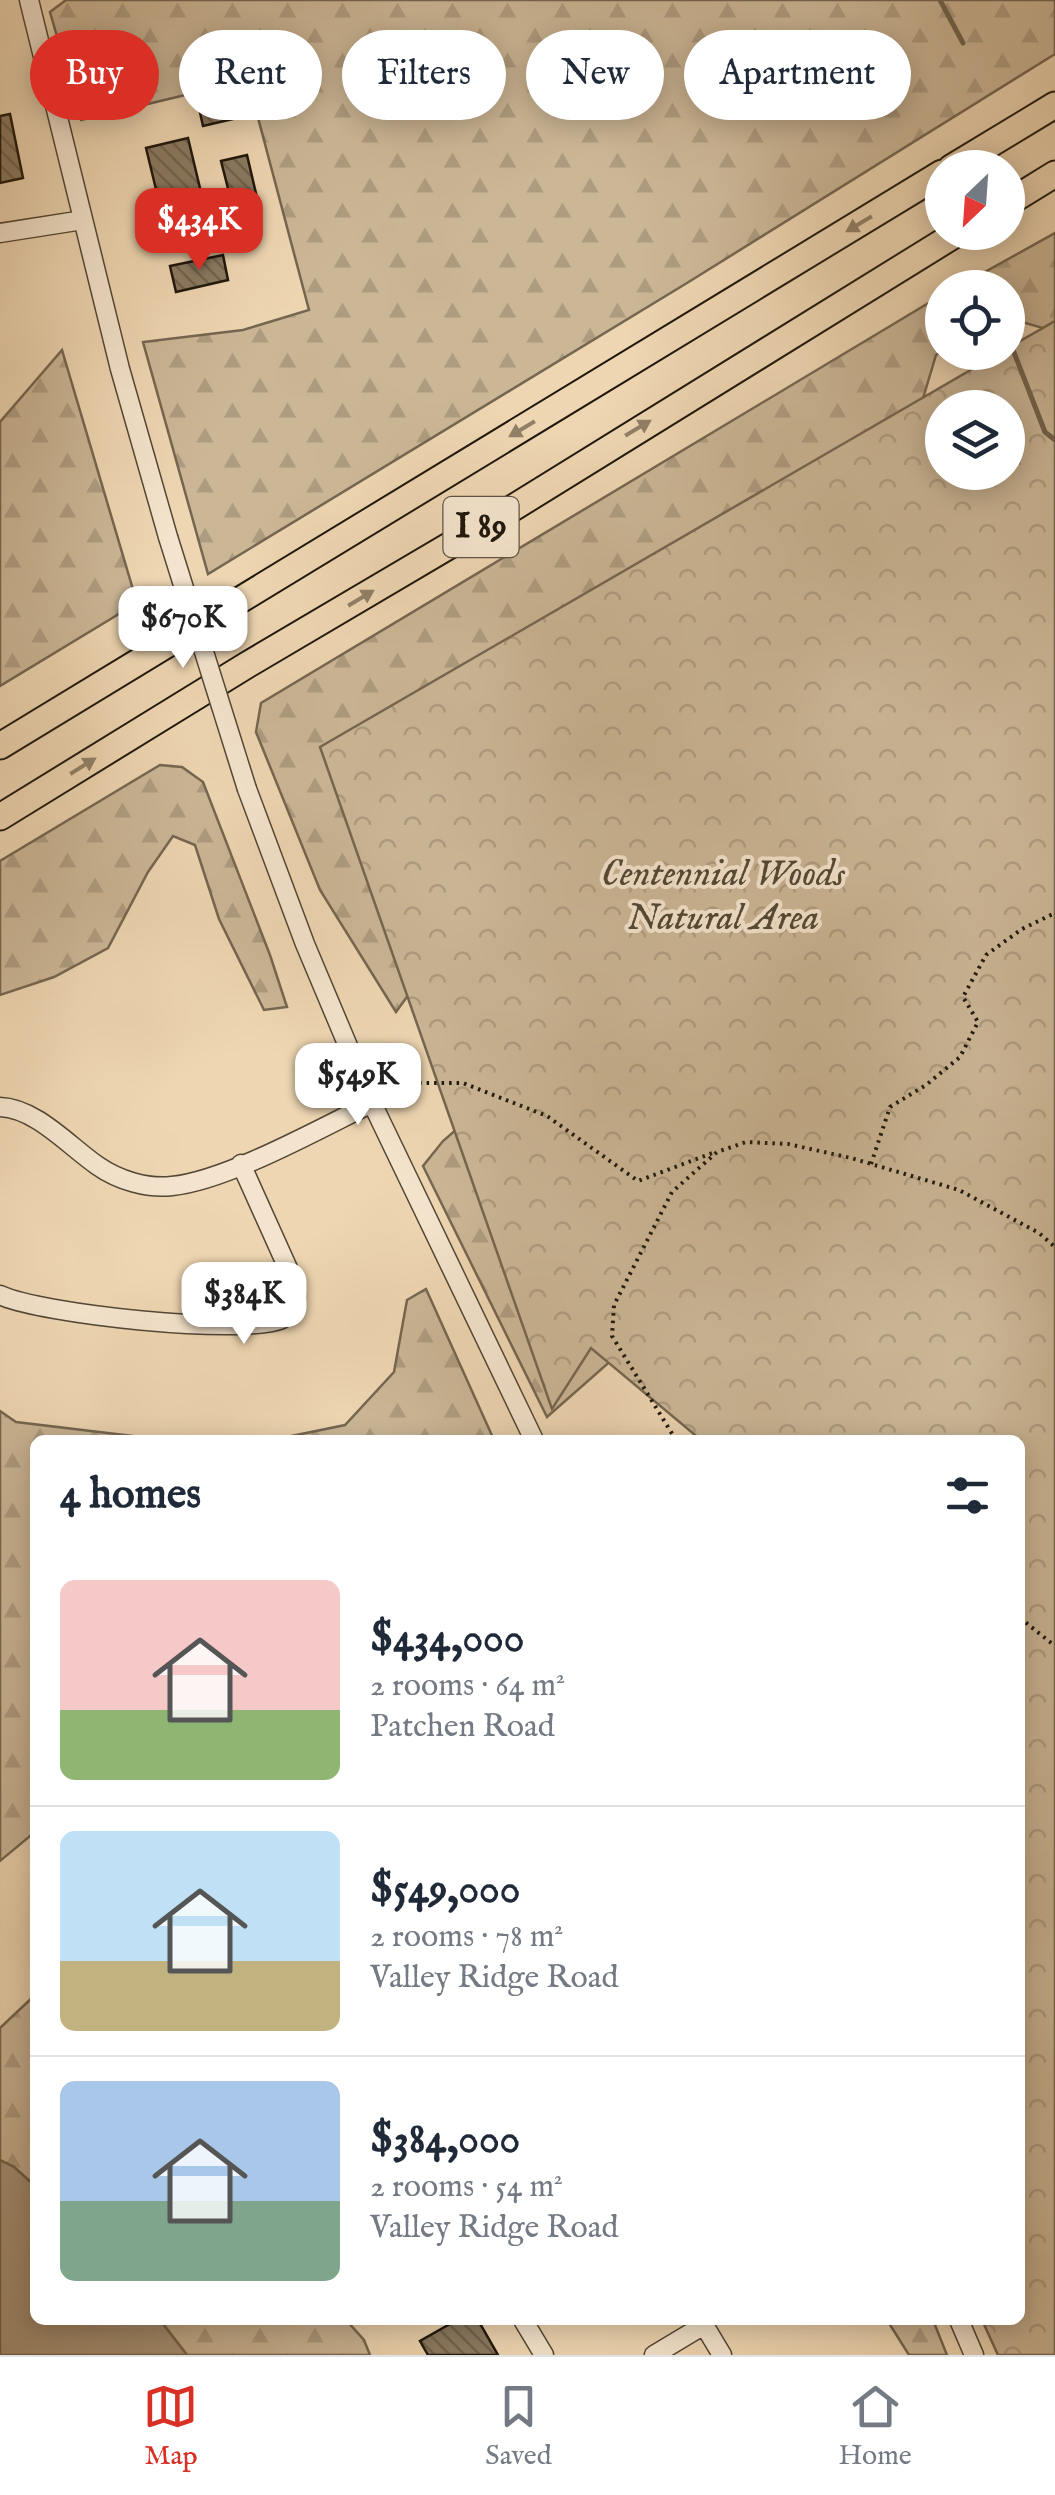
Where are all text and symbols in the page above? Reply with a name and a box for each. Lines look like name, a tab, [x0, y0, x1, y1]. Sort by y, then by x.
chip: Buy	[30, 30, 159, 120]
chip: Rent	[179, 30, 322, 120]
chip: Filters	[342, 30, 506, 120]
chip: New	[526, 30, 664, 120]
chip: Apartment	[684, 30, 911, 120]
north arrow	[925, 150, 1025, 250]
map controls	[925, 150, 1025, 490]
pin: $434K	[129, 188, 269, 273]
text: $434K	[157, 200, 241, 241]
one-way arrow	[845, 214, 873, 232]
button: locate	[925, 270, 1025, 370]
button: layers	[925, 390, 1025, 490]
one-way arrow	[508, 420, 536, 437]
one-way arrow	[624, 420, 652, 437]
road number: I 89	[444, 497, 518, 557]
pin: $670K	[113, 586, 253, 671]
one-way arrow	[347, 590, 375, 607]
text: $670K	[140, 598, 226, 639]
one-way arrow	[69, 758, 97, 775]
park label: Centennial Woods Natural Area	[601, 851, 846, 943]
pin: $549K	[288, 1043, 428, 1128]
text: $549K	[317, 1055, 399, 1096]
pin: $384K	[174, 1262, 314, 1347]
text: $384K	[203, 1274, 285, 1315]
icon: filters	[940, 1468, 995, 1523]
text: 4 homes	[60, 1469, 201, 1522]
text: $434,000	[370, 1613, 524, 1666]
icon: home	[140, 1620, 260, 1740]
text: 2 rooms · 64 m²	[370, 1666, 565, 1707]
text: Patchen Road	[370, 1707, 555, 1748]
text: $549,000	[370, 1864, 520, 1917]
icon: home	[140, 1871, 260, 1991]
text: 2 rooms · 78 m²	[370, 1917, 563, 1958]
text: Valley Ridge Road	[370, 1958, 619, 1999]
text: $384,000	[370, 2114, 520, 2167]
icon: home	[140, 2121, 260, 2241]
text: 2 rooms · 54 m²	[370, 2167, 563, 2208]
text: Valley Ridge Road	[370, 2208, 619, 2249]
tab: Map	[143, 2379, 198, 2474]
tab: Saved	[485, 2379, 552, 2474]
tab: Home	[838, 2379, 912, 2474]

